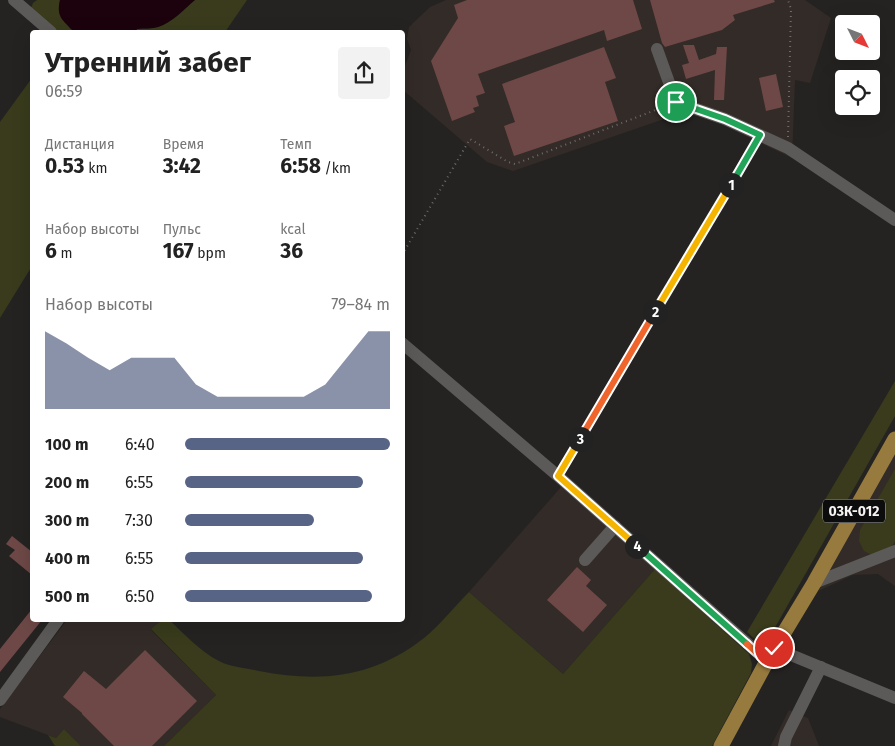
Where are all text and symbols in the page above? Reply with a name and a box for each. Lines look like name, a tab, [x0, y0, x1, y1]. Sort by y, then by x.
north arrow	[835, 15, 880, 60]
map controls	[835, 15, 880, 115]
text: Утренний забег	[45, 46, 251, 79]
button: share	[338, 47, 390, 99]
button: locate	[835, 70, 880, 115]
pin	[655, 81, 697, 123]
text: 06:59	[45, 82, 83, 101]
icon: arrive	[662, 88, 690, 116]
text: Дистанция	[45, 136, 115, 153]
text: Время	[163, 136, 204, 153]
text: Темп	[280, 136, 312, 153]
text: 0.53	[45, 153, 85, 179]
text: 3:42	[163, 153, 201, 179]
text: 6:58	[280, 153, 321, 179]
text: km	[85, 160, 107, 177]
text: /km	[321, 160, 351, 177]
pin: 1	[718, 172, 744, 198]
text: 1	[728, 177, 735, 194]
text: Набор высоты	[45, 221, 139, 238]
text: Пульс	[163, 221, 201, 238]
text: kcal	[280, 221, 306, 238]
text: 6	[45, 238, 57, 264]
text: 167	[163, 238, 194, 264]
text: 36	[280, 238, 303, 264]
text: m	[57, 245, 73, 262]
text: bpm	[194, 245, 226, 262]
text: Набор высоты	[45, 295, 153, 314]
text: 79–84 m	[331, 295, 390, 314]
pin: 2	[642, 300, 668, 324]
text: 2	[652, 304, 659, 321]
pin: 3	[568, 426, 592, 452]
text: 3	[577, 431, 584, 448]
text: 100 m	[45, 435, 88, 454]
text: 6:40	[125, 435, 155, 454]
text: 200 m	[45, 473, 89, 492]
text: 6:55	[125, 473, 153, 492]
road number: 03К-012	[823, 500, 885, 522]
text: 300 m	[45, 511, 89, 530]
text: 7:30	[125, 511, 153, 530]
pin: 4	[624, 534, 650, 558]
text: 4	[634, 538, 641, 555]
text: 400 m	[45, 549, 90, 568]
text: 6:55	[125, 549, 153, 568]
text: 500 m	[45, 587, 90, 606]
text: 6:50	[125, 587, 154, 606]
pin	[753, 627, 795, 669]
icon: check	[760, 634, 788, 662]

